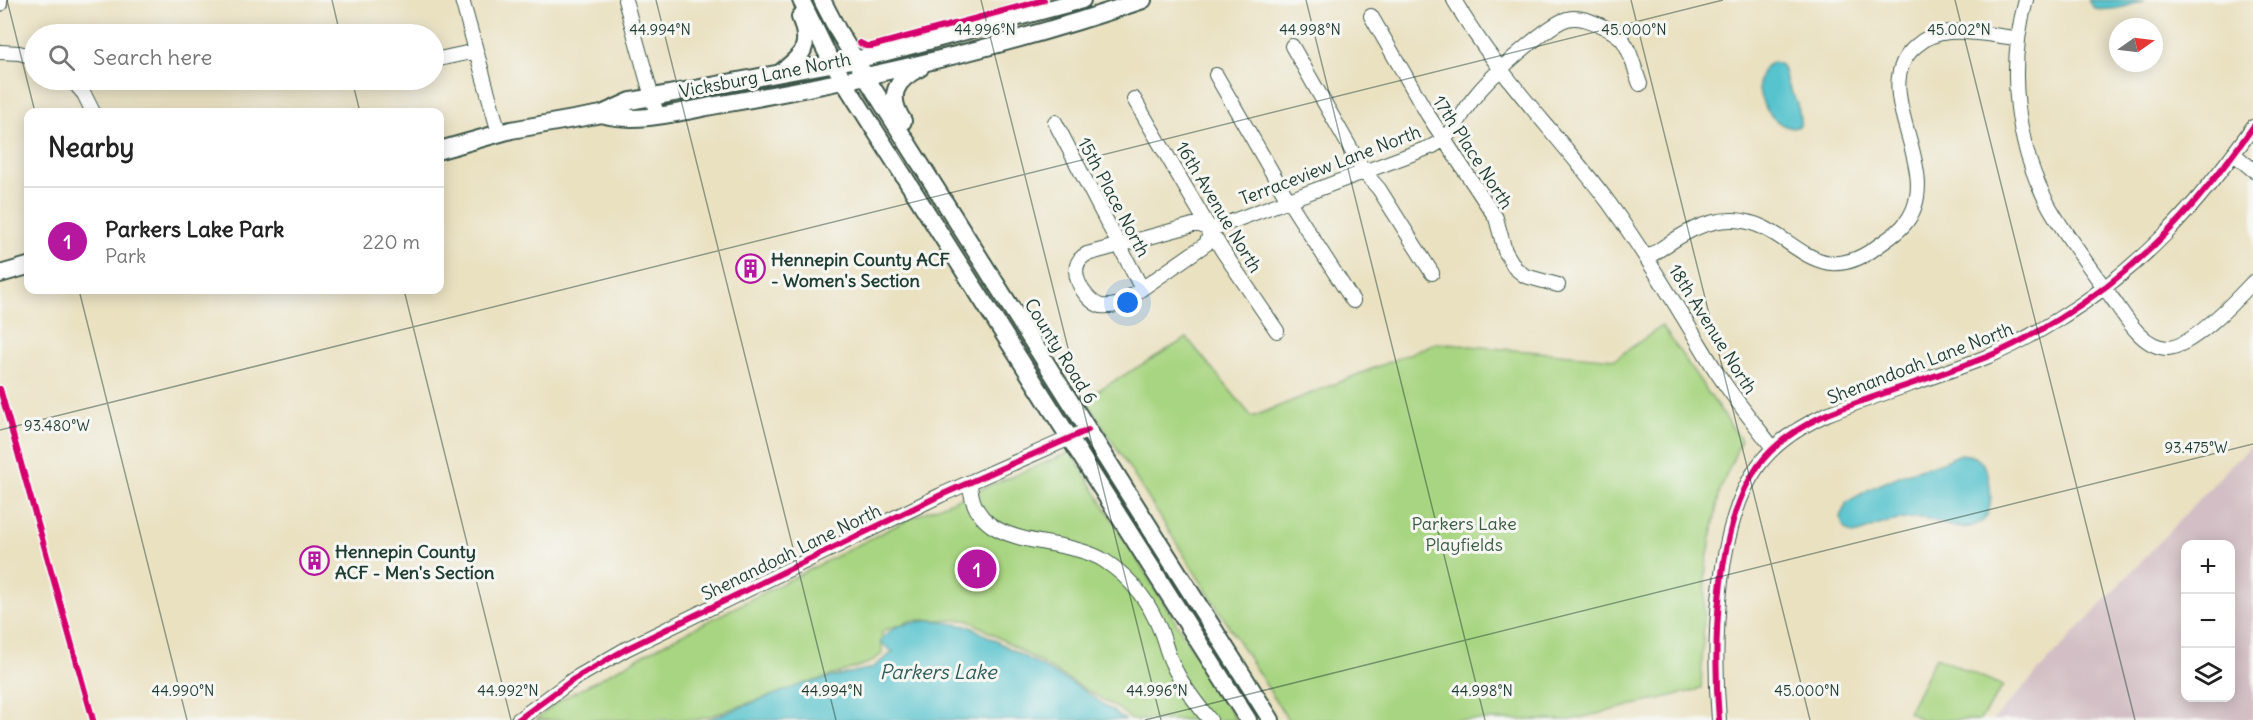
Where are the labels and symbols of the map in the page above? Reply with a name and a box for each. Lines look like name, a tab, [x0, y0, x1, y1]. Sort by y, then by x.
north arrow	[2109, 18, 2163, 72]
text: 44.994°N	[629, 20, 691, 39]
text: 44.996°N	[954, 20, 1016, 39]
text: 44.998°N	[1279, 20, 1341, 39]
text: 45.000°N	[1601, 20, 1667, 39]
text: 45.002°N	[1927, 20, 1991, 39]
street label: Vicksburg Lane North	[677, 47, 853, 103]
street label: 17th Place North	[1428, 91, 1518, 213]
street label: Terraceview Lane North	[1236, 120, 1424, 210]
street label: 15th Place North	[1073, 133, 1155, 261]
street label: 16th Avenue North	[1171, 137, 1267, 277]
place label: Hennepin County ACF - Women's Section	[771, 248, 950, 292]
building icon: Hennepin County ACF - Women's Section	[734, 253, 766, 285]
street label: 18th Avenue North	[1664, 260, 1762, 398]
your location	[1113, 288, 1142, 317]
street label: County Road 6	[1019, 294, 1103, 408]
street label: Shenandoah Lane North	[1824, 317, 2016, 409]
text: 93.480°W	[24, 416, 90, 435]
text: 93.475°W	[2164, 438, 2228, 457]
street label: Shenandoah Lane North	[697, 498, 885, 606]
park label: Parkers Lake Playfields	[1411, 512, 1517, 556]
place label: Hennepin County ACF - Men's Section	[335, 540, 495, 584]
building icon: Hennepin County ACF - Men's Section	[298, 545, 330, 577]
pin: 1	[958, 546, 996, 592]
water label: Parkers Lake	[880, 659, 998, 684]
text: 44.990°N	[152, 681, 214, 700]
text: 44.992°N	[477, 681, 539, 700]
text: 44.994°N	[801, 681, 863, 700]
text: 44.996°N	[1126, 681, 1188, 700]
text: 44.998°N	[1451, 681, 1513, 700]
text: 45.000°N	[1774, 681, 1840, 700]

